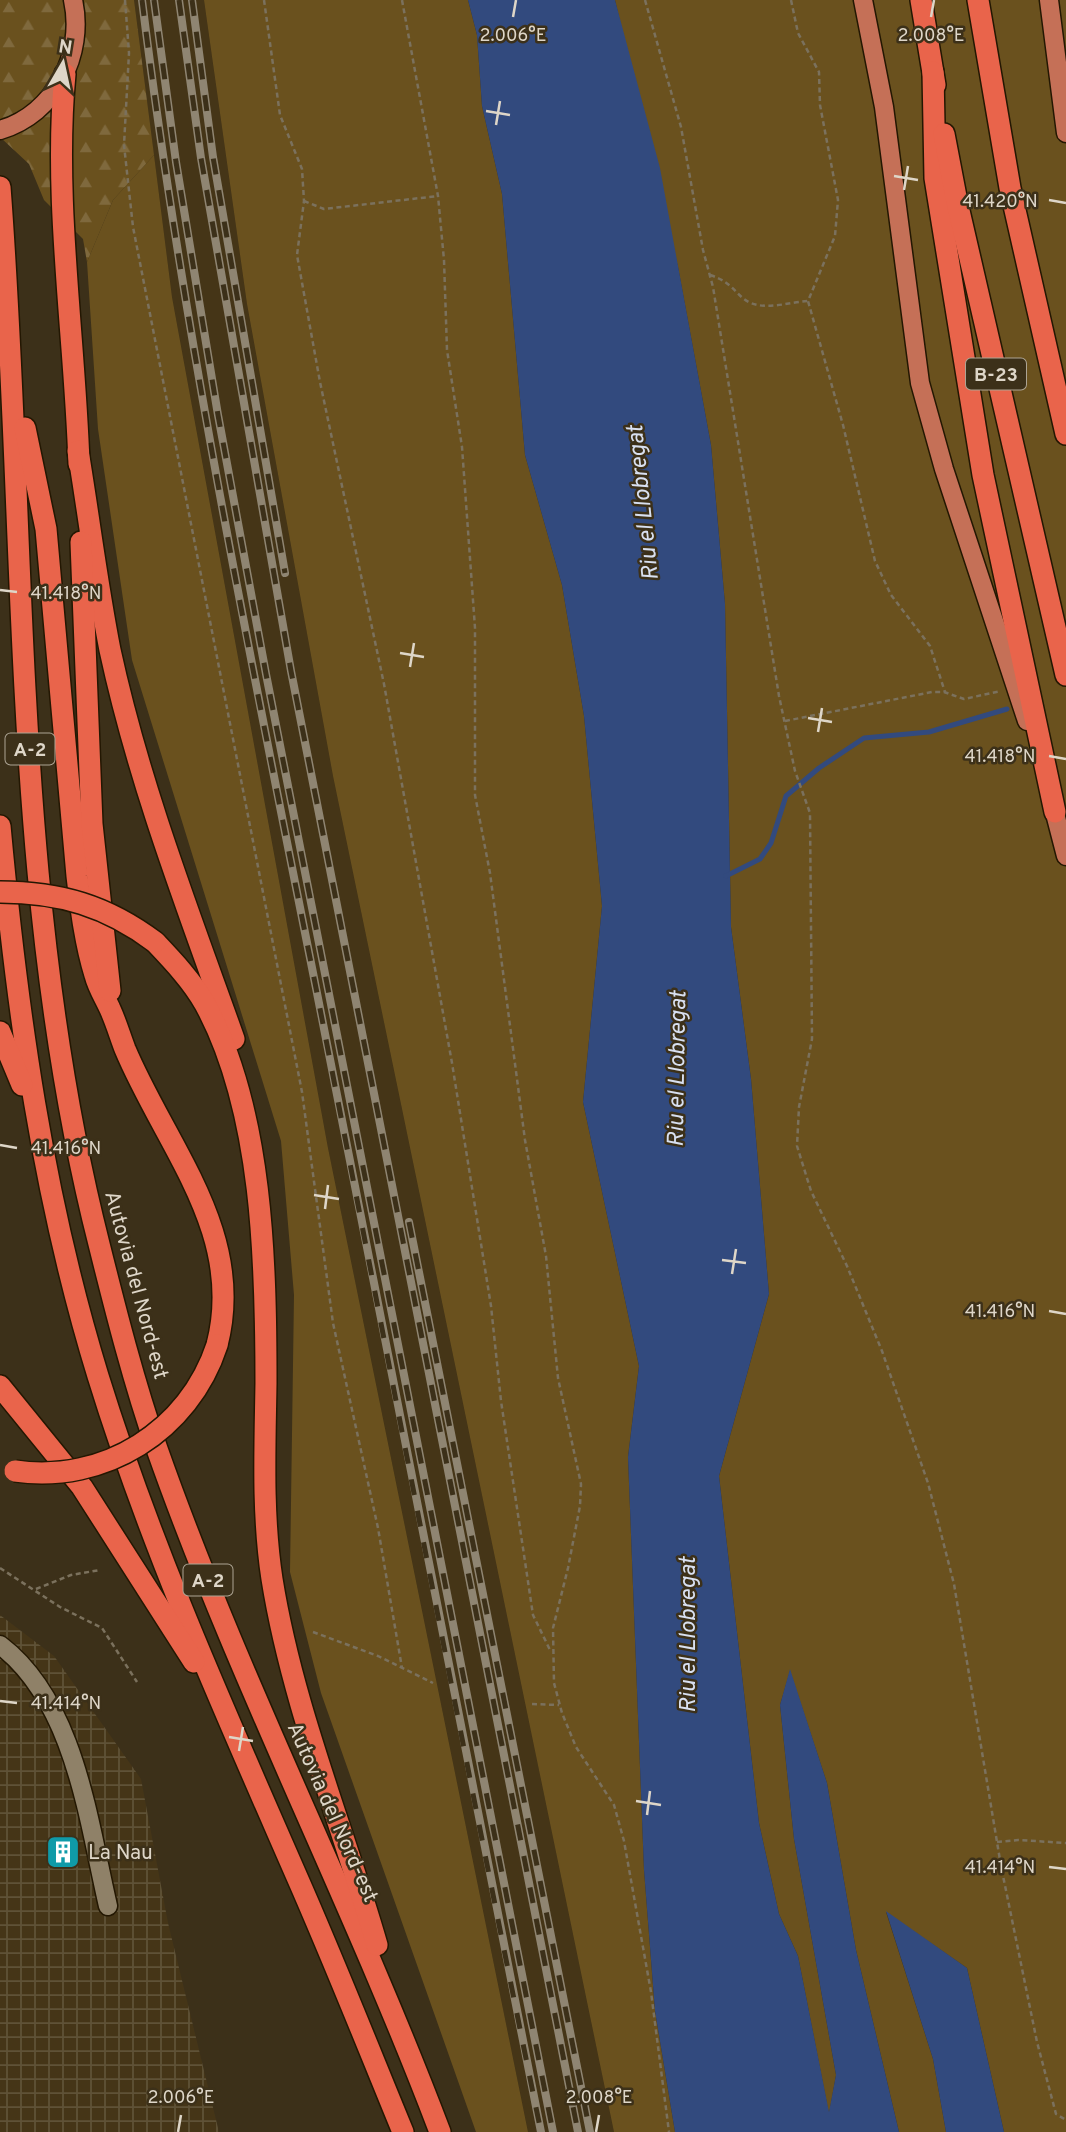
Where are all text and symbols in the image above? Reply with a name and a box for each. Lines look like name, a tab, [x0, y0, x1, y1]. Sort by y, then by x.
text: 2.006°E	[480, 25, 546, 48]
text: 2.008°E	[897, 25, 965, 48]
north arrow	[28, 28, 98, 98]
text: N	[57, 35, 74, 61]
text: 41.420°N	[962, 191, 1038, 214]
road number: B-23	[966, 358, 1026, 390]
water label: Riu el Llobregat	[622, 422, 667, 582]
text: 41.418°N	[31, 583, 101, 606]
road number: A-2	[5, 734, 54, 764]
text: 41.418°N	[965, 746, 1035, 769]
water label: Riu el Llobregat	[663, 989, 694, 1147]
text: 41.416°N	[31, 1138, 101, 1161]
street label: Autovia del Nord-est	[97, 1188, 174, 1383]
text: 41.416°N	[965, 1301, 1035, 1324]
water label: Riu el Llobregat	[675, 1555, 704, 1713]
road number: A-2	[184, 1564, 232, 1596]
text: 41.414°N	[31, 1693, 101, 1716]
street label: Autovia del Nord-est	[280, 1718, 383, 1907]
building icon: La Nau	[44, 1833, 82, 1871]
place label: La Nau	[88, 1840, 153, 1867]
text: 41.414°N	[965, 1857, 1035, 1880]
text: 2.006°E	[148, 2087, 214, 2110]
text: 2.008°E	[565, 2087, 633, 2110]

